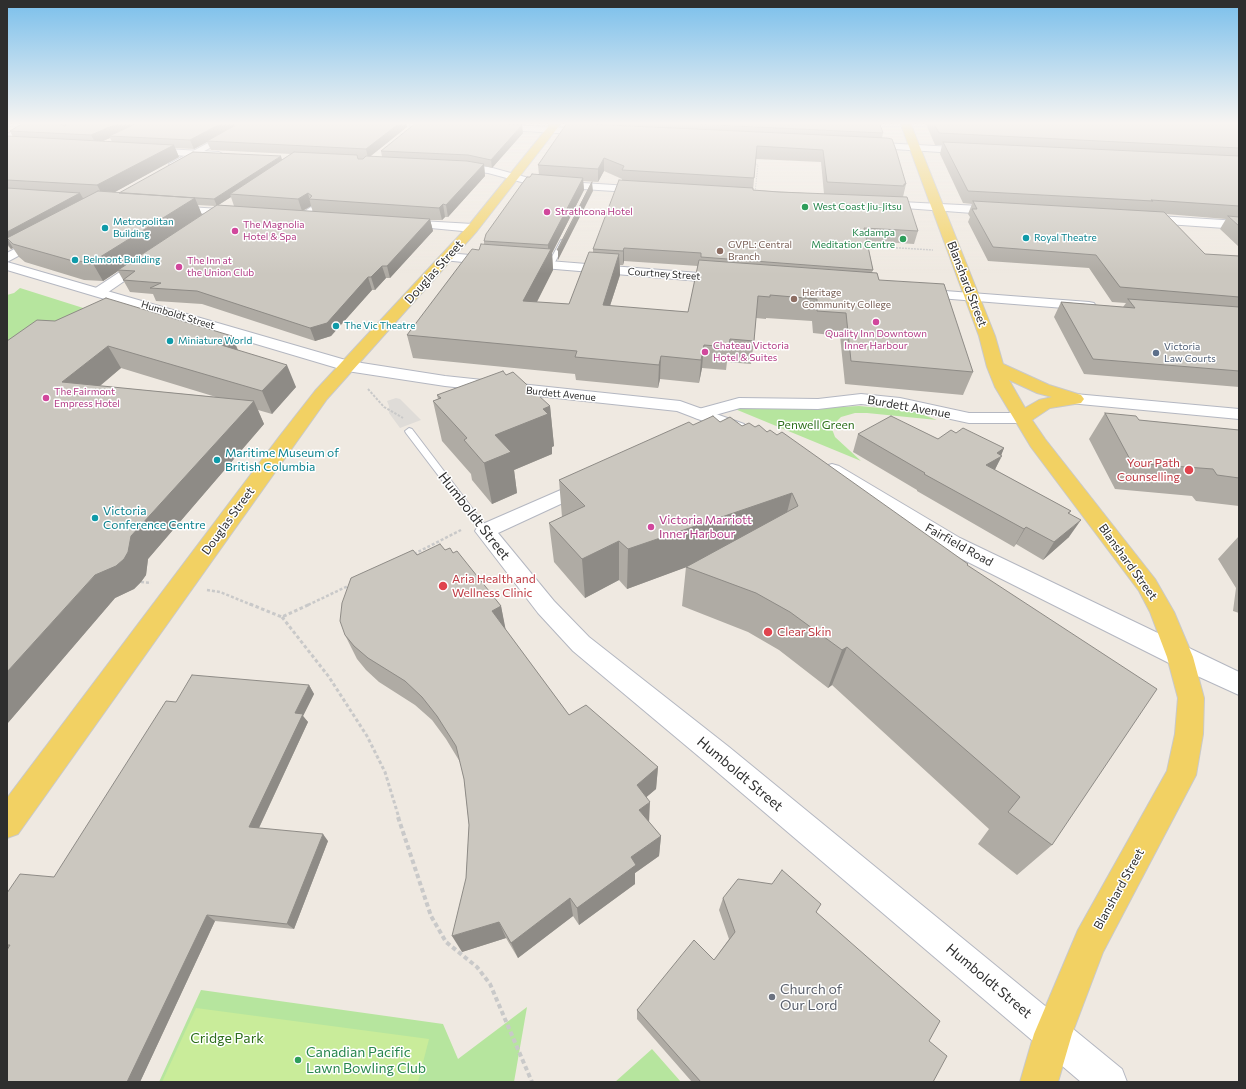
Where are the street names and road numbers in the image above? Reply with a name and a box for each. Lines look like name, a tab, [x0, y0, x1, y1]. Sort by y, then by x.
street label: Douglas Street	[402, 237, 466, 307]
street label: Blanshard Street	[944, 239, 990, 329]
street label: Courtney Street	[627, 265, 701, 283]
street label: Humboldt Street	[140, 298, 216, 332]
street label: Burdett Avenue	[525, 384, 597, 404]
street label: Burdett Avenue	[866, 393, 952, 421]
street label: Humboldt Street	[435, 469, 513, 563]
street label: Douglas Street	[199, 484, 257, 558]
street label: Fairfield Road	[923, 520, 995, 570]
street label: Blanshard Street	[1096, 521, 1160, 603]
street label: Humboldt Street	[694, 733, 786, 815]
street label: Blanshard Street	[1091, 846, 1147, 932]
street label: Humboldt Street	[943, 940, 1035, 1022]

